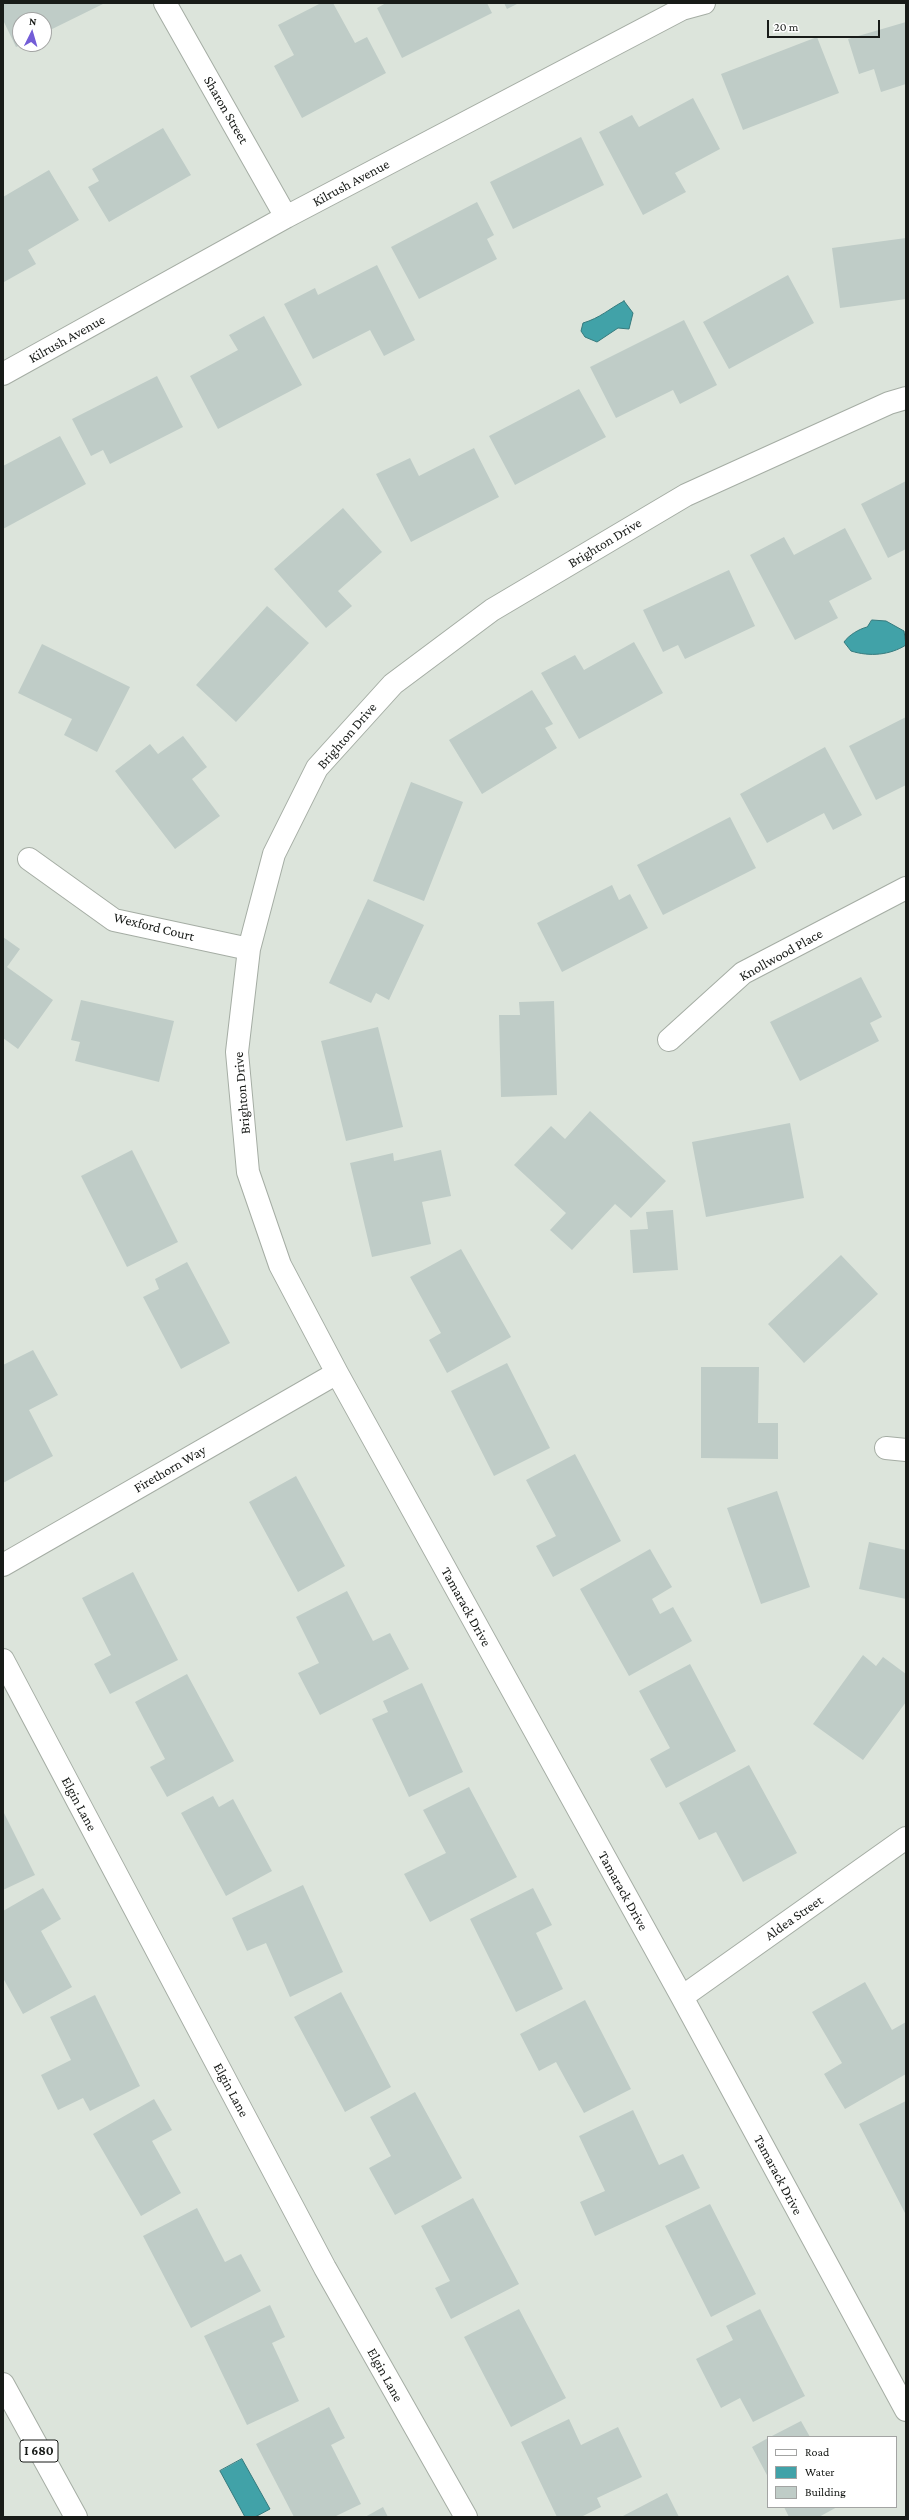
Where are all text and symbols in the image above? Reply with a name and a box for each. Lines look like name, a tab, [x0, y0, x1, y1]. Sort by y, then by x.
north arrow	[12, 12, 52, 52]
scale bar	[769, 12, 882, 38]
text: N	[29, 15, 37, 27]
text: 20 m	[774, 20, 798, 34]
street label: Sharon Street	[200, 73, 252, 147]
street label: Kilrush Avenue	[310, 156, 392, 210]
street label: Kilrush Avenue	[26, 311, 108, 367]
street label: Brighton Drive	[565, 515, 645, 571]
street label: Brighton Drive	[314, 699, 380, 773]
street label: Wexford Court	[112, 909, 196, 945]
street label: Knollwood Place	[736, 925, 826, 985]
street label: Brighton Drive	[230, 1051, 254, 1135]
street label: Firethorn Way	[131, 1442, 209, 1496]
street label: Tamarack Drive	[437, 1564, 495, 1650]
street label: Elgin Lane	[58, 1774, 100, 1834]
street label: Tamarack Drive	[594, 1848, 652, 1934]
street label: Aldea Street	[762, 1892, 826, 1944]
street label: Elgin Lane	[210, 2060, 252, 2120]
street label: Tamarack Drive	[750, 2132, 806, 2218]
street label: Elgin Lane	[363, 2345, 407, 2405]
legend	[767, 2436, 897, 2508]
road number: I 680	[20, 2440, 58, 2462]
text: Road	[805, 2445, 829, 2459]
text: Water	[805, 2465, 834, 2479]
text: Building	[805, 2485, 846, 2499]

